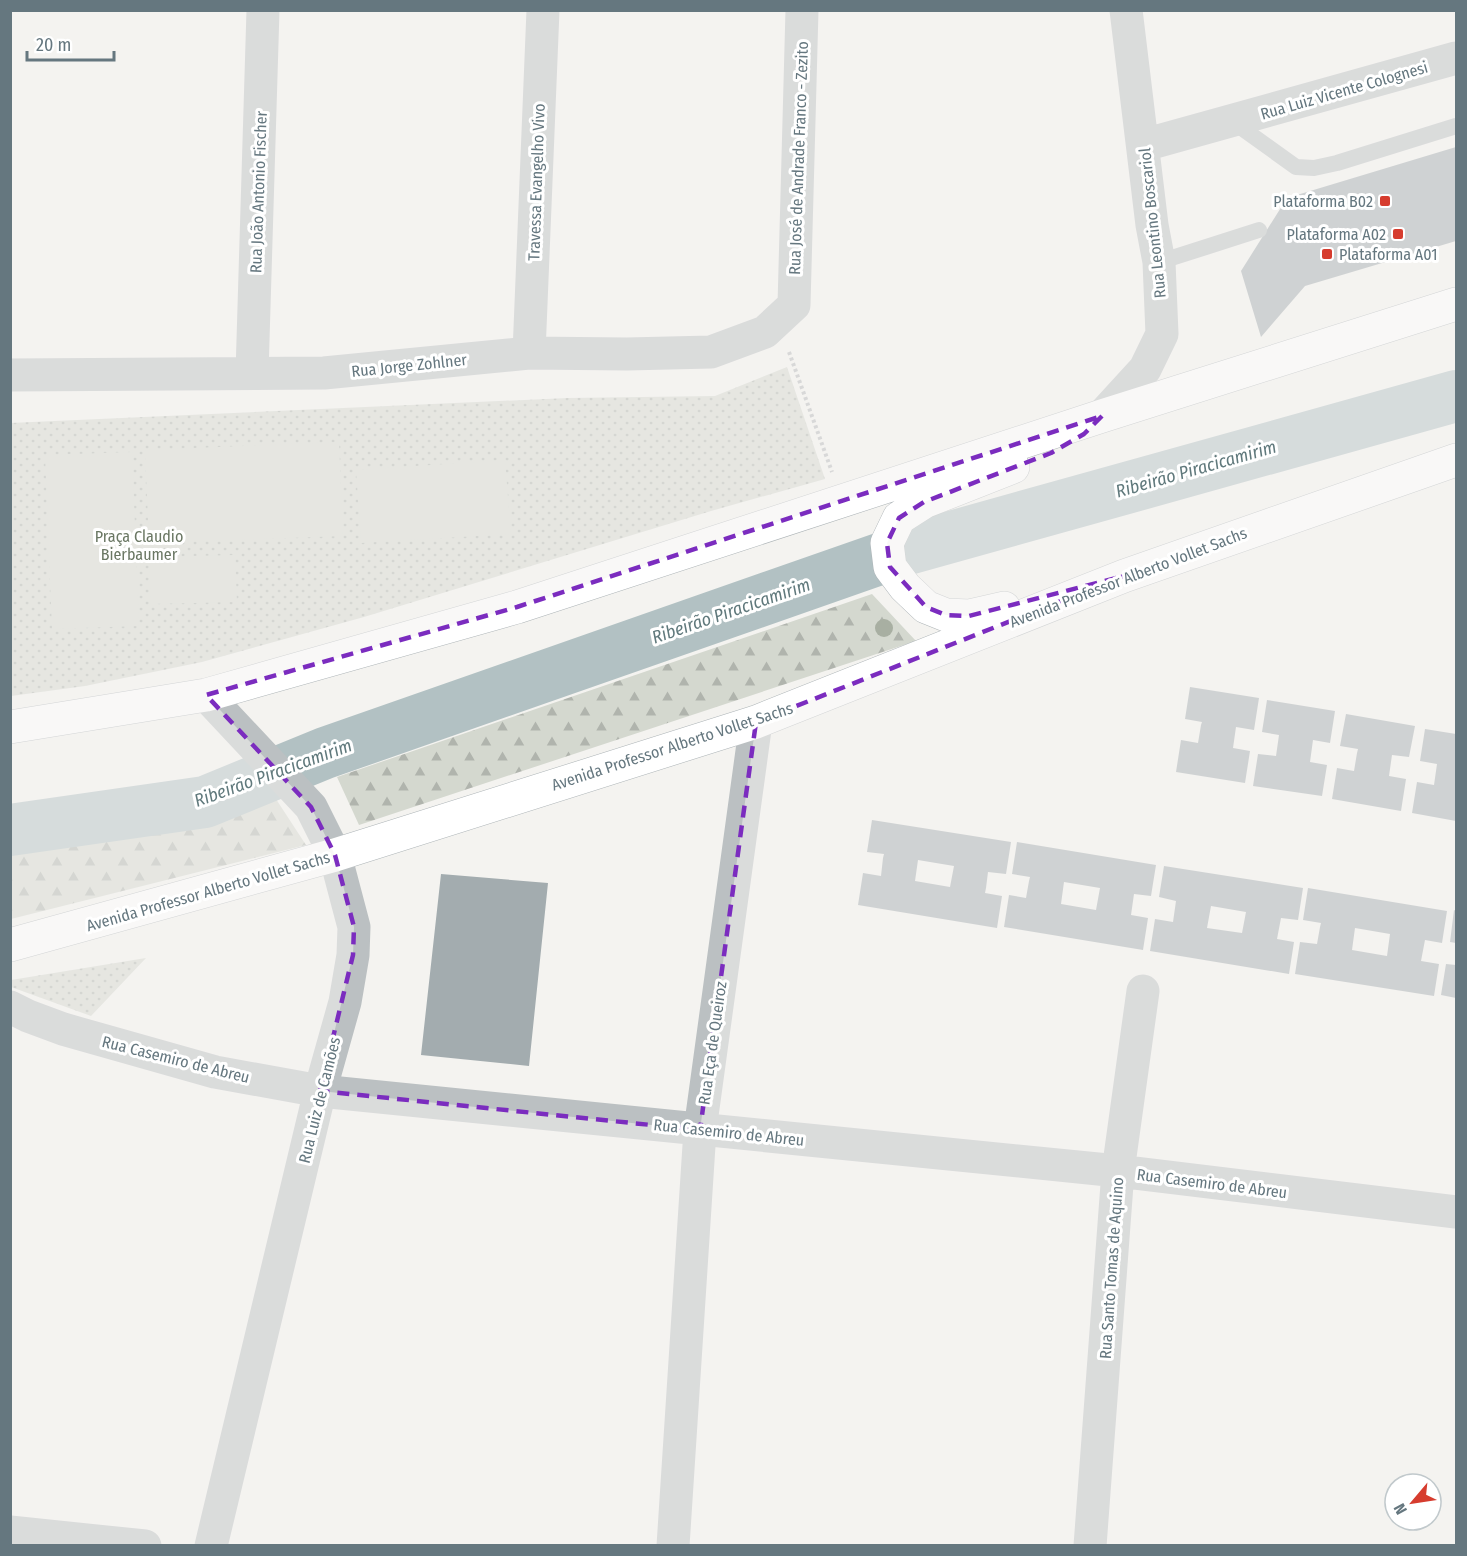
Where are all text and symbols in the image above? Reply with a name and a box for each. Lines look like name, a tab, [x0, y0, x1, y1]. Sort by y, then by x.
scale bar	[27, 24, 114, 62]
text: 20 m	[36, 34, 71, 56]
street label: Rua José de Andrade Franco - Zezito	[785, 41, 812, 275]
street label: Rua Luiz Vicente Colognesi	[1258, 57, 1430, 123]
street label: Travessa Evangelho Vivo	[524, 103, 549, 261]
street label: Rua João Antonio Fischer	[246, 110, 271, 273]
street label: Rua Leontino Boscariol	[1135, 147, 1170, 299]
place label: Plataforma B02	[1273, 192, 1373, 211]
marker: Plataforma B02	[1378, 194, 1392, 208]
place label: Plataforma A02	[1287, 225, 1386, 244]
marker: Plataforma A02	[1391, 227, 1405, 241]
place label: Plataforma A01	[1339, 245, 1437, 264]
marker: Plataforma A01	[1320, 247, 1334, 261]
street label: Rua Jorge Zohlner	[350, 350, 468, 381]
water label: Ribeirão Piracicamirim	[1113, 436, 1279, 502]
street label: Avenida Professor Alberto Vollet Sachs	[1007, 523, 1250, 632]
park label: Praça Claudio Bierbaumer	[95, 527, 183, 564]
water label: Ribeirão Piracicamirim	[649, 574, 813, 648]
street label: Avenida Professor Alberto Vollet Sachs	[549, 698, 795, 795]
water label: Ribeirão Piracicamirim	[191, 734, 355, 812]
street label: Avenida Professor Alberto Vollet Sachs	[84, 847, 332, 935]
street label: Rua Eça de Queiroz	[694, 980, 731, 1106]
street label: Rua Casemiro de Abreu	[100, 1032, 252, 1087]
street label: Rua Luiz de Camões	[295, 1035, 344, 1165]
street label: Rua Casemiro de Abreu	[653, 1115, 805, 1150]
street label: Rua Casemiro de Abreu	[1136, 1165, 1288, 1202]
street label: Rua Santo Tomas de Aquino	[1096, 1177, 1127, 1360]
north arrow	[1383, 1472, 1443, 1532]
text: N	[1390, 1500, 1411, 1518]

